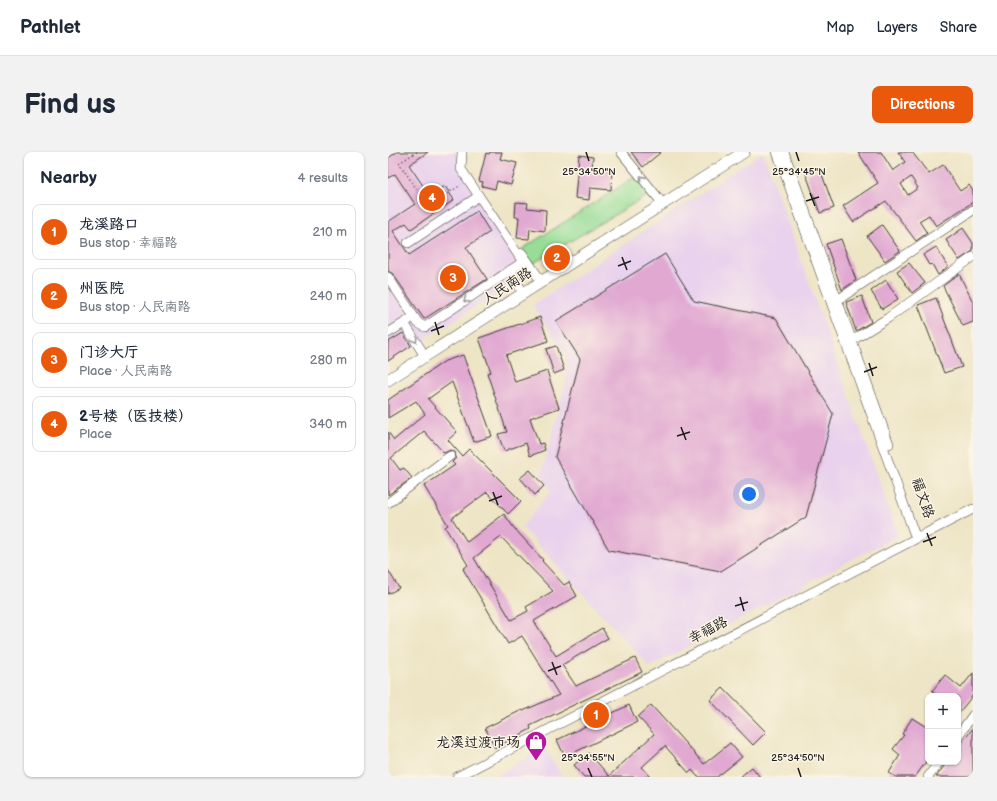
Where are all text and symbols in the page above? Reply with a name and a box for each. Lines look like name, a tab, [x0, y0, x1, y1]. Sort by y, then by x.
text: Pathlet	[20, 16, 81, 39]
text: Map	[826, 19, 854, 36]
text: Layers	[876, 19, 918, 36]
text: Share	[940, 19, 977, 36]
button: Directions	[872, 86, 973, 123]
text: Find us	[24, 88, 116, 121]
text: 25°34'50"N	[562, 166, 616, 178]
text: 25°34'45"N	[772, 166, 826, 178]
text: Nearby	[40, 168, 97, 188]
text: 4 results	[298, 170, 348, 186]
one-way arrow	[639, 175, 646, 183]
pin: 4	[419, 183, 445, 213]
text: 龙溪路口	[79, 215, 139, 234]
text: 1	[51, 224, 57, 240]
text: 210 m	[313, 224, 347, 240]
text: Bus stop · 幸福路	[79, 235, 178, 251]
pin: 2	[544, 243, 570, 273]
pin: 3	[440, 263, 466, 293]
street label: 人民南路	[479, 264, 535, 308]
text: 州医院	[79, 279, 124, 298]
text: 2	[50, 288, 58, 304]
text: 240 m	[310, 288, 347, 304]
one-way arrow	[463, 295, 470, 303]
text: Bus stop · 人民南路	[79, 299, 191, 315]
one-way arrow	[410, 336, 417, 343]
text: 门诊大厅	[79, 343, 139, 362]
text: 3	[50, 352, 58, 368]
text: 280 m	[310, 352, 347, 368]
text: Place · 人民南路	[79, 363, 172, 379]
text: 2号楼（医技楼）	[79, 407, 193, 426]
text: 4	[50, 416, 58, 432]
text: 340 m	[309, 416, 347, 432]
text: Place	[79, 426, 112, 442]
street label: 福文路	[908, 475, 938, 521]
your location	[739, 484, 759, 504]
street label: 幸福路	[685, 613, 731, 647]
map controls	[925, 693, 961, 765]
button: +	[925, 693, 961, 729]
pin: 1	[583, 700, 609, 730]
shop icon: 龙溪过渡市场	[523, 729, 549, 762]
button: −	[925, 729, 961, 765]
place label: 龙溪过渡市场	[436, 734, 520, 751]
text: 25°34'55"N	[561, 752, 615, 764]
text: 25°34'50"N	[771, 752, 825, 764]

